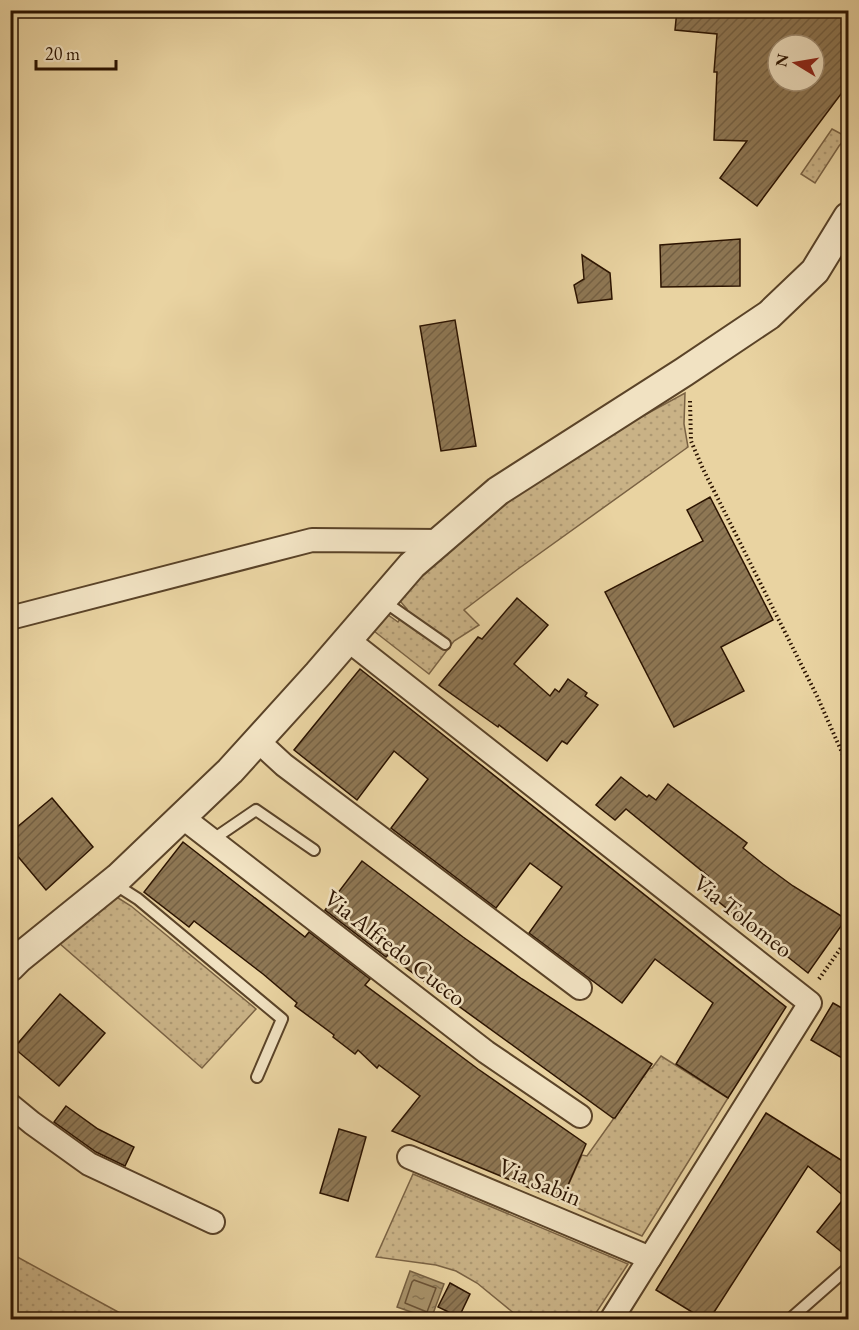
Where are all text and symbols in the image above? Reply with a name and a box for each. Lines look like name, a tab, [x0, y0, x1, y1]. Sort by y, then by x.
scale bar	[36, 33, 116, 71]
north arrow	[766, 33, 826, 93]
text: 20 m	[45, 42, 80, 65]
text: N	[770, 52, 793, 69]
street label: Via Tolomeo	[687, 867, 800, 964]
street label: Via Alfredo Cucco	[318, 882, 473, 1013]
street label: Via Sabin	[494, 1150, 587, 1213]

